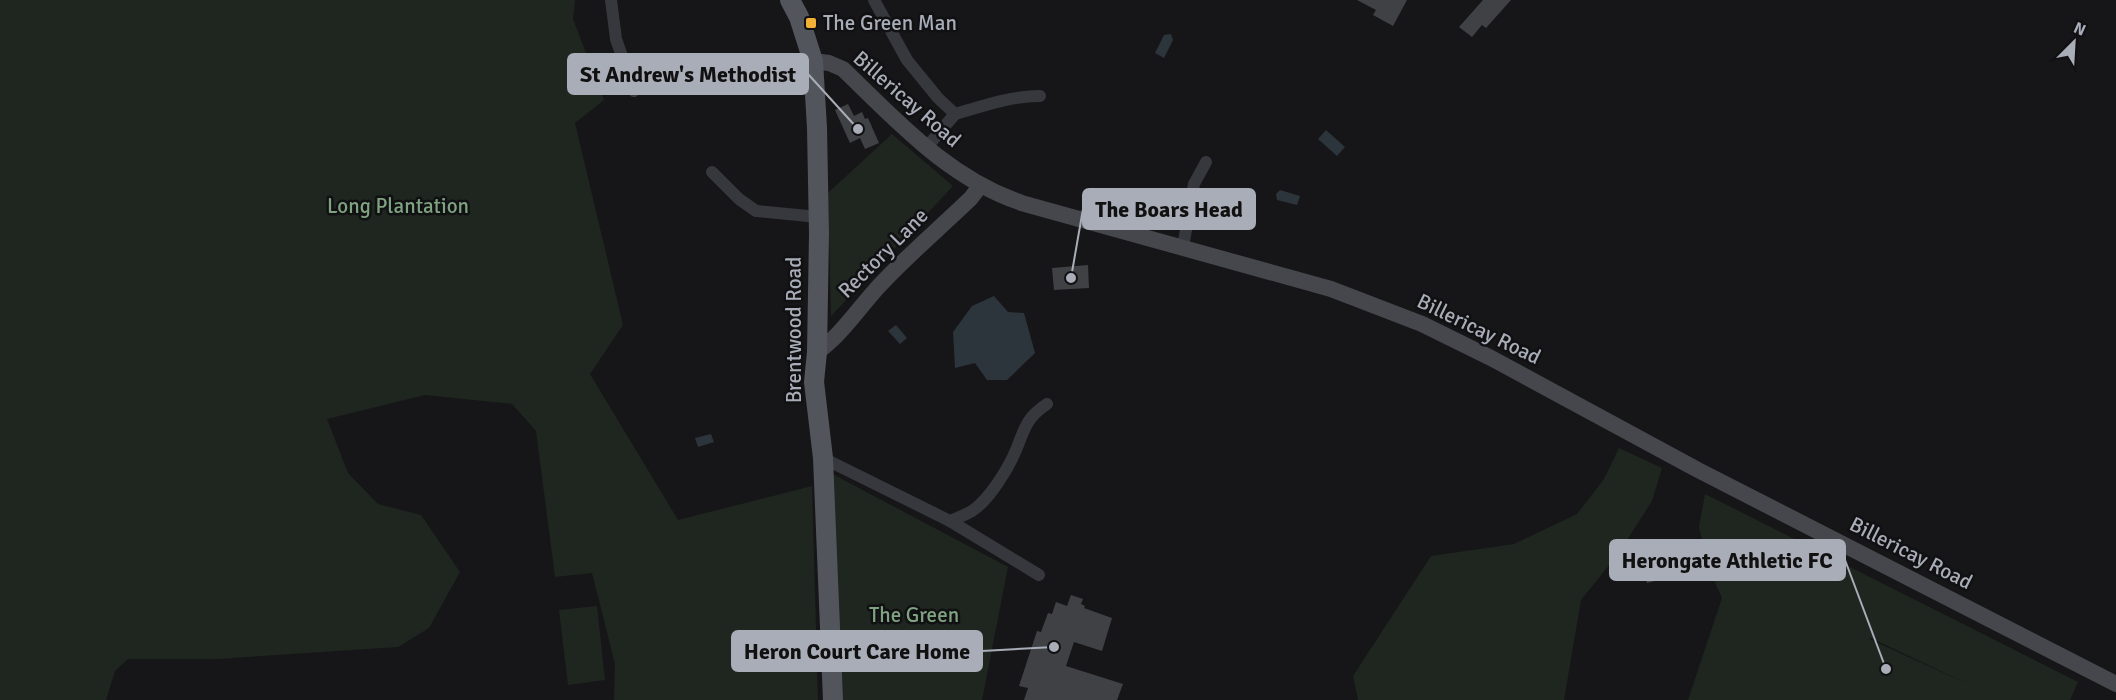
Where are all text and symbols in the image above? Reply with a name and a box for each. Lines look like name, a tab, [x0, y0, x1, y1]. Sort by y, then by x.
place label: The Green Man	[823, 10, 957, 36]
north arrow	[2044, 12, 2104, 72]
marker: The Green Man	[804, 16, 818, 30]
text: N	[2071, 18, 2089, 41]
street label: Billericay Road	[848, 45, 966, 153]
callout: St Andrew's Methodist	[568, 54, 808, 94]
text: St Andrew's Methodist	[580, 61, 796, 88]
callout: The Boars Head	[1083, 189, 1255, 229]
park label: Long Plantation	[327, 193, 469, 219]
text: The Boars Head	[1095, 196, 1243, 223]
street label: Rectory Lane	[832, 202, 934, 304]
street label: Brentwood Road	[781, 257, 807, 403]
street label: Billericay Road	[1413, 288, 1545, 370]
street label: Billericay Road	[1845, 511, 1977, 595]
callout: Herongate Athletic FC	[1610, 540, 1845, 580]
text: Herongate Athletic FC	[1621, 547, 1833, 574]
park label: The Green	[869, 602, 959, 628]
callout: Heron Court Care Home	[732, 631, 982, 671]
text: Heron Court Care Home	[744, 638, 970, 665]

